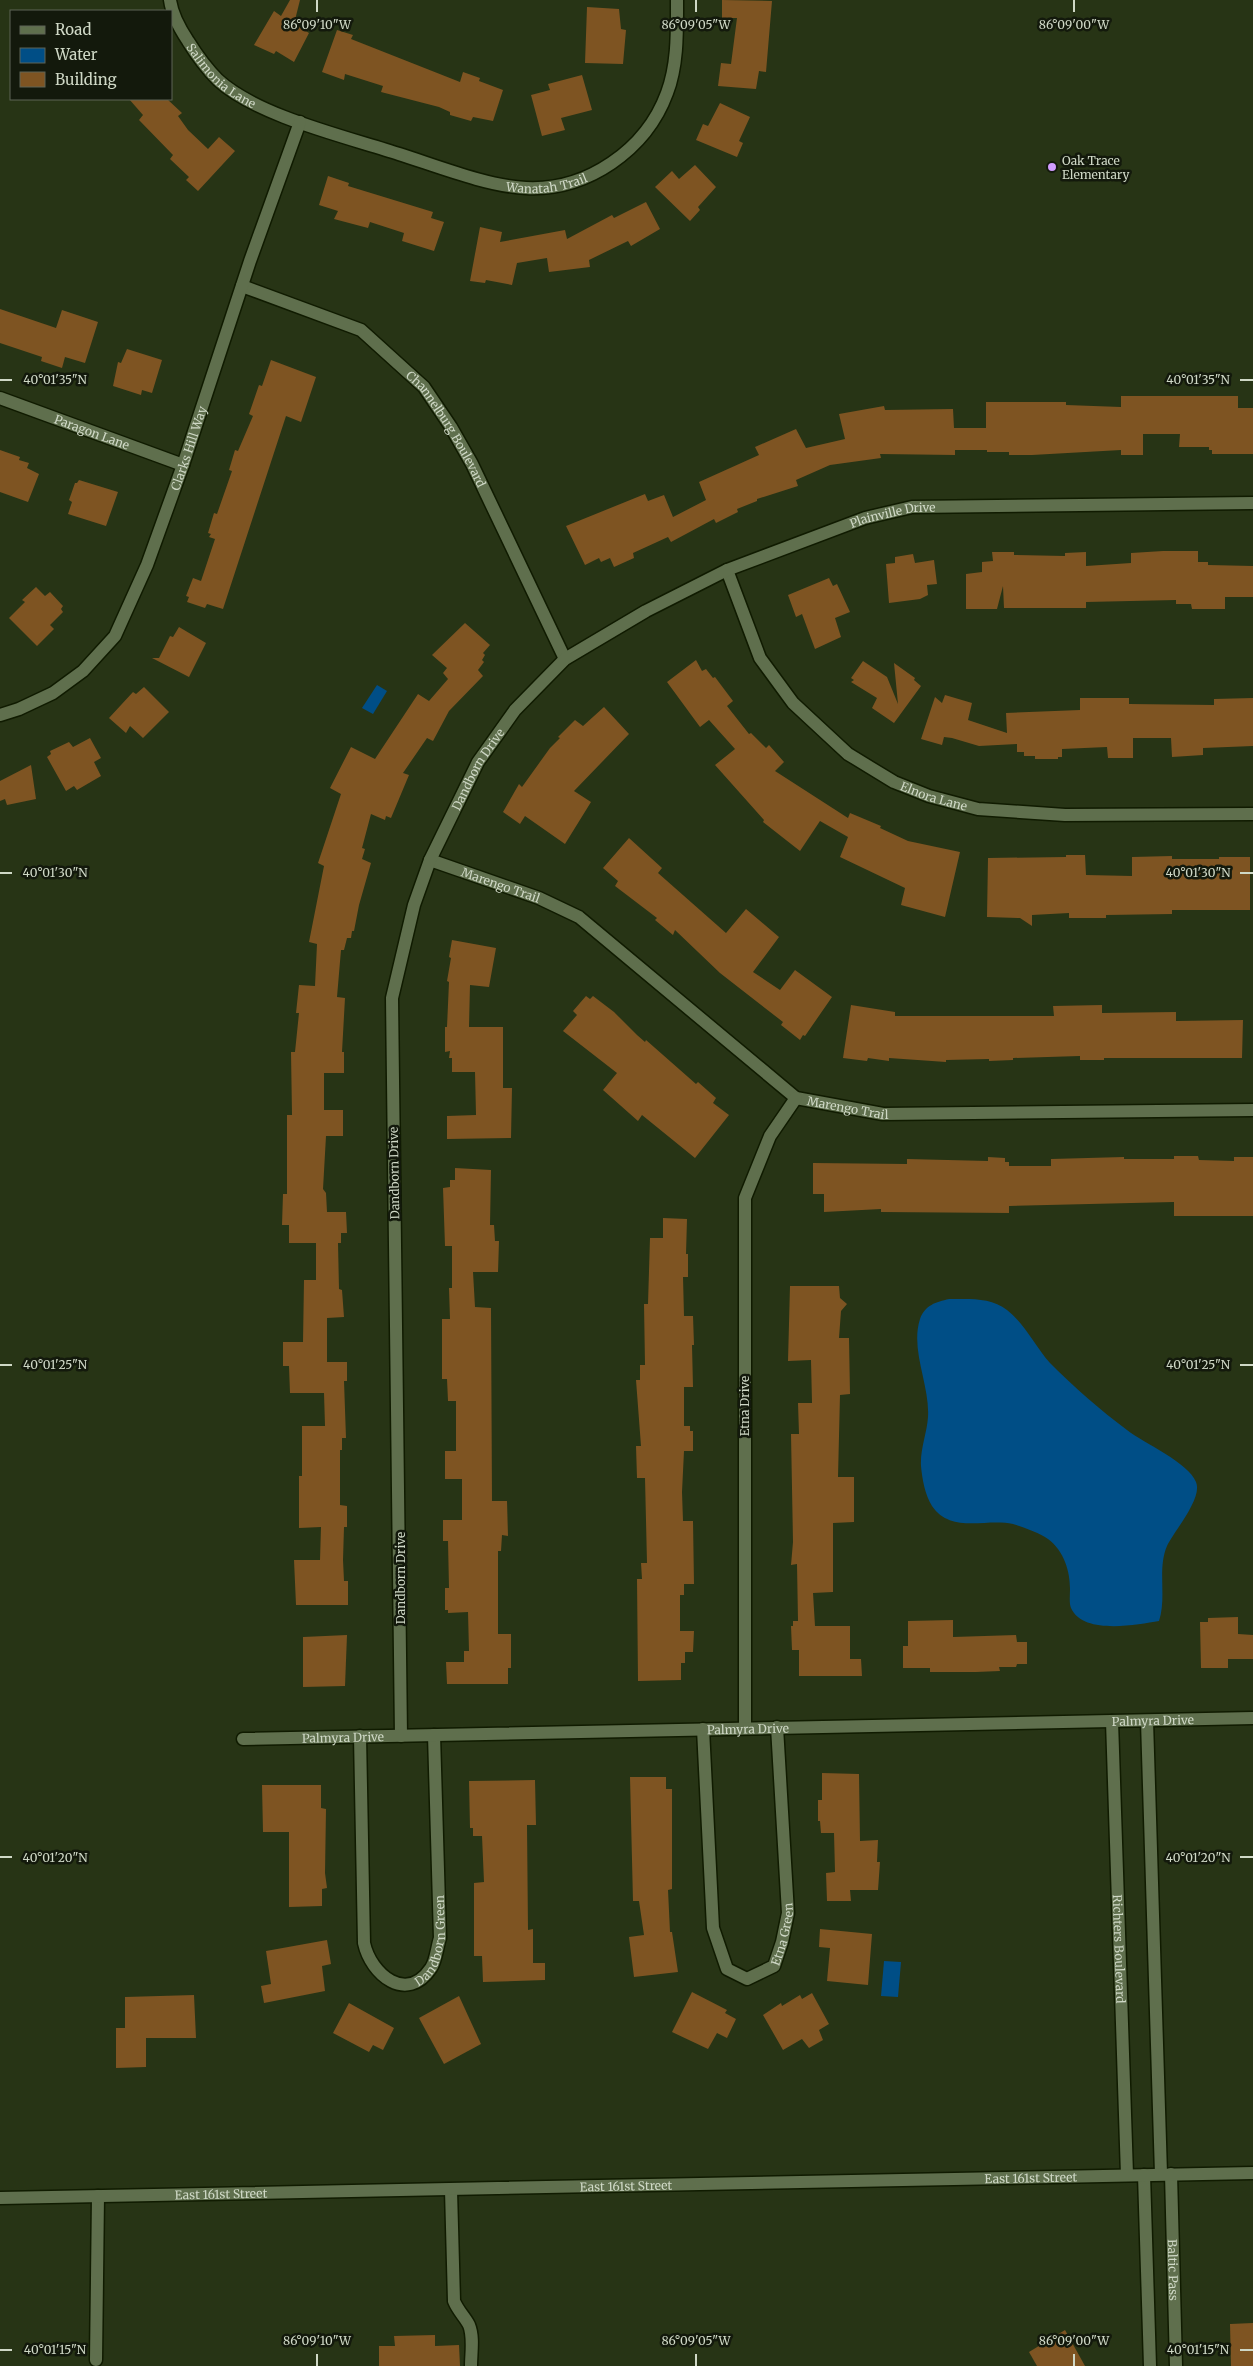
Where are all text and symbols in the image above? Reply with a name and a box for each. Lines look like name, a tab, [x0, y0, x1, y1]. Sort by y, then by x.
legend	[10, 10, 172, 100]
text: 86°09'10"W	[283, 17, 352, 32]
text: 86°09'05"W	[661, 17, 732, 32]
text: 86°09'00"W	[1039, 17, 1110, 32]
text: Road	[55, 20, 91, 39]
street label: Salimonia Lane	[184, 40, 259, 111]
text: Water	[54, 45, 98, 64]
text: Building	[55, 70, 117, 89]
place label: Oak Trace Elementary	[1062, 153, 1129, 182]
marker: Oak Trace Elementary	[1046, 161, 1058, 173]
street label: Wanatah Trail	[504, 170, 589, 196]
street label: Channelburg Boulevard	[403, 367, 489, 489]
text: 40°01'35"N	[23, 372, 87, 387]
text: 40°01'35"N	[1166, 372, 1230, 387]
street label: Clarks Hill Way	[167, 404, 209, 492]
street label: Paragon Lane	[52, 411, 132, 452]
street label: Plainville Drive	[847, 499, 936, 531]
street label: Dandborn Drive	[448, 725, 507, 813]
street label: Elnora Lane	[898, 778, 969, 813]
street label: Marengo Trail	[460, 864, 542, 905]
text: 40°01'30"N	[22, 865, 88, 880]
text: 40°01'30"N	[1165, 865, 1231, 880]
street label: Marengo Trail	[806, 1093, 889, 1122]
street label: Dandborn Drive	[386, 1127, 402, 1219]
text: 40°01'25"N	[23, 1357, 88, 1372]
text: 40°01'25"N	[1166, 1357, 1231, 1372]
street label: Etna Drive	[737, 1376, 752, 1436]
street label: Dandborn Drive	[393, 1532, 408, 1624]
street label: Palmyra Drive	[1112, 1712, 1194, 1728]
street label: Palmyra Drive	[707, 1720, 789, 1737]
street label: Palmyra Drive	[302, 1729, 384, 1745]
text: 40°01'20"N	[22, 1850, 88, 1865]
text: 40°01'20"N	[1165, 1850, 1231, 1865]
street label: Richters Boulevard	[1110, 1894, 1129, 2004]
street label: Dandborn Green	[411, 1895, 448, 1989]
street label: Etna Green	[767, 1902, 796, 1967]
street label: East 161st Street	[984, 2169, 1078, 2186]
street label: East 161st Street	[579, 2177, 673, 2194]
street label: East 161st Street	[175, 2185, 268, 2202]
street label: Baltic Pass	[1165, 2239, 1182, 2301]
text: 86°09'10"W	[283, 2333, 352, 2348]
text: 86°09'05"W	[661, 2333, 732, 2348]
text: 86°09'00"W	[1039, 2333, 1110, 2348]
text: 40°01'15"N	[24, 2342, 87, 2357]
text: 40°01'15"N	[1167, 2342, 1230, 2357]

